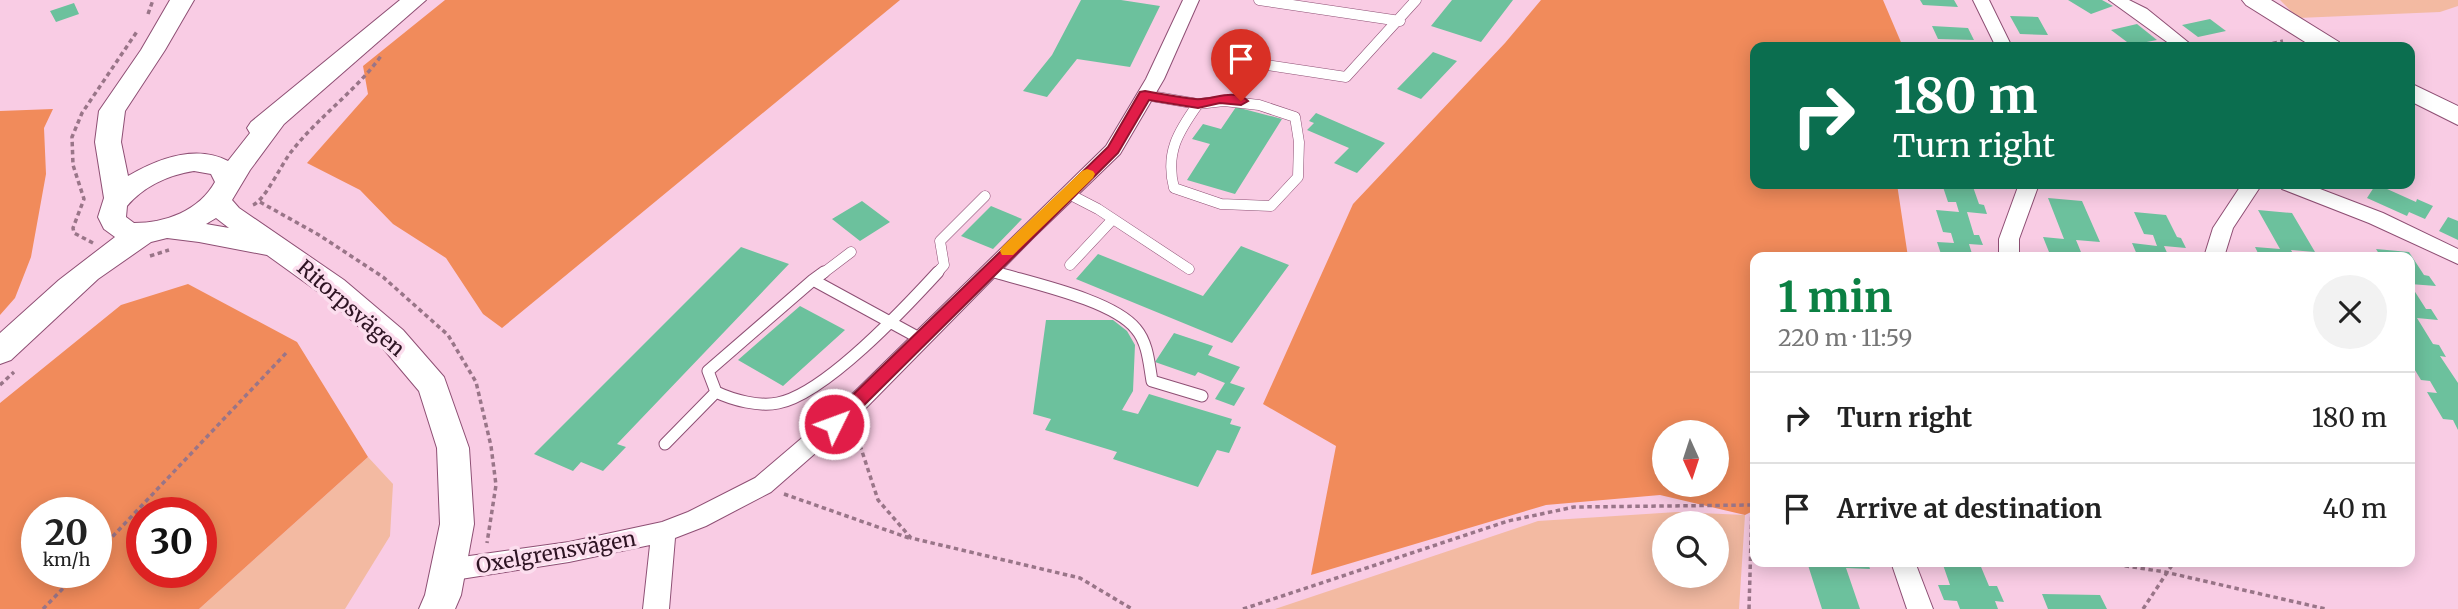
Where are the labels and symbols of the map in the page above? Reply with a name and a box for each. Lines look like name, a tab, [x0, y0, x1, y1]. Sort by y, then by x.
pin	[1211, 29, 1271, 101]
street label: Ritorpsvägen	[292, 254, 411, 362]
position arrow	[797, 387, 871, 461]
north arrow	[1652, 420, 1729, 497]
speed limit sign: 30	[126, 497, 217, 588]
street label: Oxelgrensvägen	[474, 525, 638, 579]

